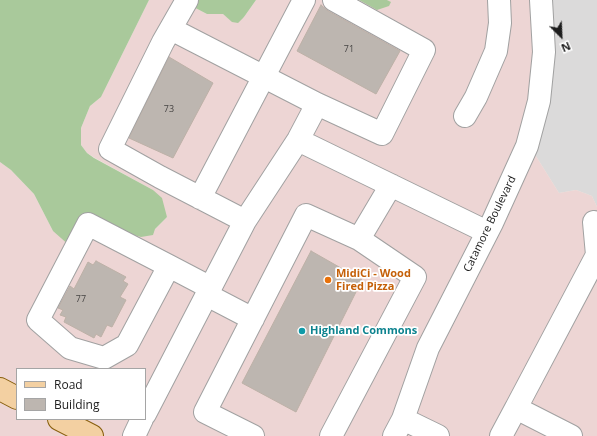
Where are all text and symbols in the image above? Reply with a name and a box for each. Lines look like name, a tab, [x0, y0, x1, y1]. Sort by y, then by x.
north arrow	[541, 16, 581, 56]
text: N	[559, 39, 573, 56]
house number: 71	[344, 44, 354, 54]
house number: 73	[164, 104, 174, 114]
street label: Catamore Boulevard	[461, 174, 519, 274]
place label: MidiCi - Wood Fired Pizza	[336, 267, 411, 293]
marker: MidiCi - Wood Fired Pizza	[323, 275, 333, 285]
house number: 77	[76, 294, 86, 304]
place label: Highland Commons	[310, 324, 417, 338]
marker: Highland Commons	[297, 326, 307, 336]
legend	[16, 368, 146, 420]
text: Road	[54, 376, 83, 393]
text: Building	[54, 396, 99, 413]

